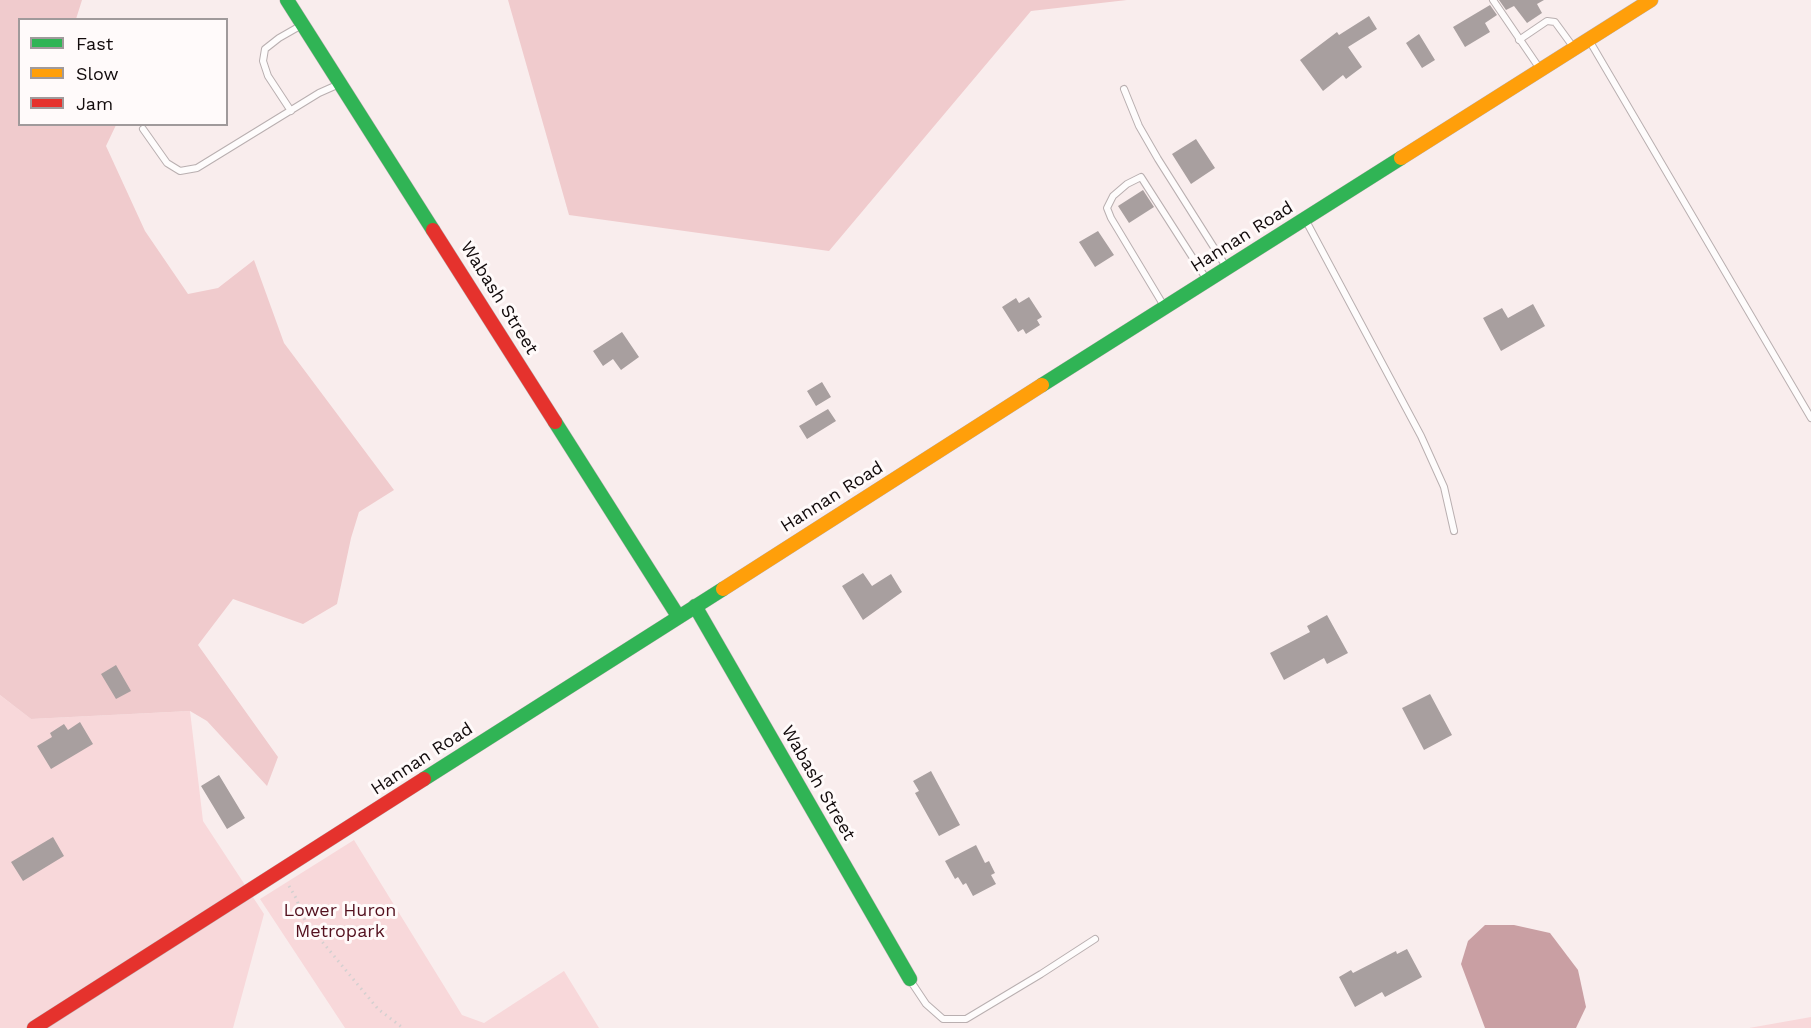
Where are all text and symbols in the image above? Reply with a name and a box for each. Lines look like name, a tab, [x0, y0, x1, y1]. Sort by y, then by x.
legend	[18, 18, 228, 126]
text: Fast	[76, 33, 113, 54]
text: Slow	[76, 63, 119, 84]
text: Jam	[76, 93, 113, 114]
street label: Hannan Road	[1187, 197, 1297, 277]
street label: Wabash Street	[456, 237, 542, 359]
street label: Hannan Road	[777, 457, 887, 537]
street label: Hannan Road	[367, 718, 477, 800]
street label: Wabash Street	[776, 722, 860, 844]
park label: Lower Huron Metropark	[284, 900, 396, 942]

